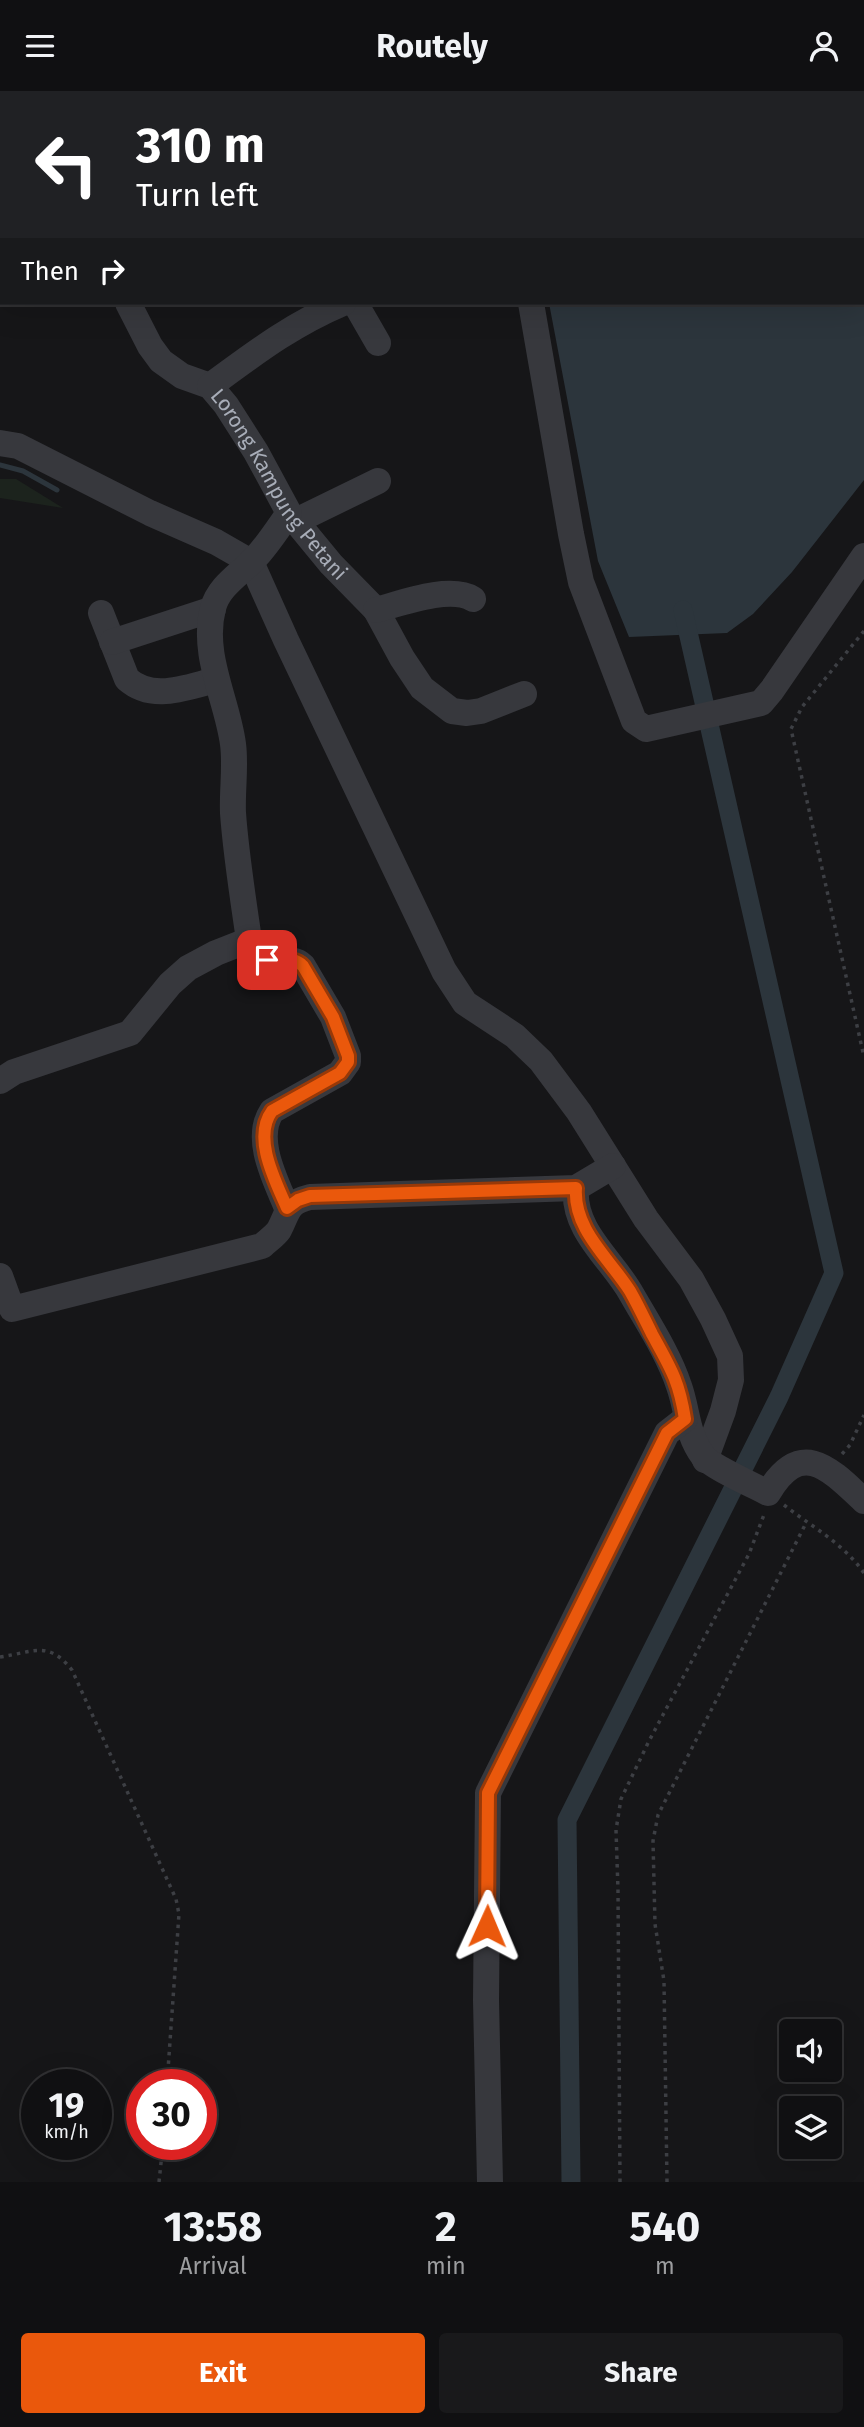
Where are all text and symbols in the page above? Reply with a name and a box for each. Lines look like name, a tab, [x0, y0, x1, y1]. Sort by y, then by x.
icon: menu	[21, 27, 59, 65]
text: Routely	[376, 27, 488, 65]
icon: person	[805, 27, 843, 65]
text: 310 m	[136, 116, 265, 175]
icon: left	[21, 119, 112, 210]
text: Turn left	[136, 176, 258, 214]
icon: right	[93, 252, 131, 290]
text: Then	[21, 256, 79, 287]
street label: Lorong Kampung Petani	[205, 383, 353, 586]
pin	[237, 930, 297, 990]
icon: arrive	[248, 941, 286, 979]
position arrow	[450, 1889, 524, 1963]
map controls	[779, 2019, 842, 2159]
button: sound	[779, 2019, 842, 2082]
speed limit sign: 30	[126, 2069, 217, 2160]
text: 19	[49, 2084, 84, 2126]
button: layers	[779, 2096, 842, 2159]
text: km/h	[44, 2121, 89, 2143]
text: 13:58	[164, 2202, 262, 2252]
text: 2	[435, 2202, 457, 2252]
text: 540	[629, 2202, 700, 2252]
text: Arrival	[179, 2252, 247, 2280]
text: min	[426, 2252, 466, 2280]
text: m	[655, 2252, 675, 2280]
button: Exit	[21, 2333, 425, 2413]
button: Share	[439, 2333, 843, 2413]

